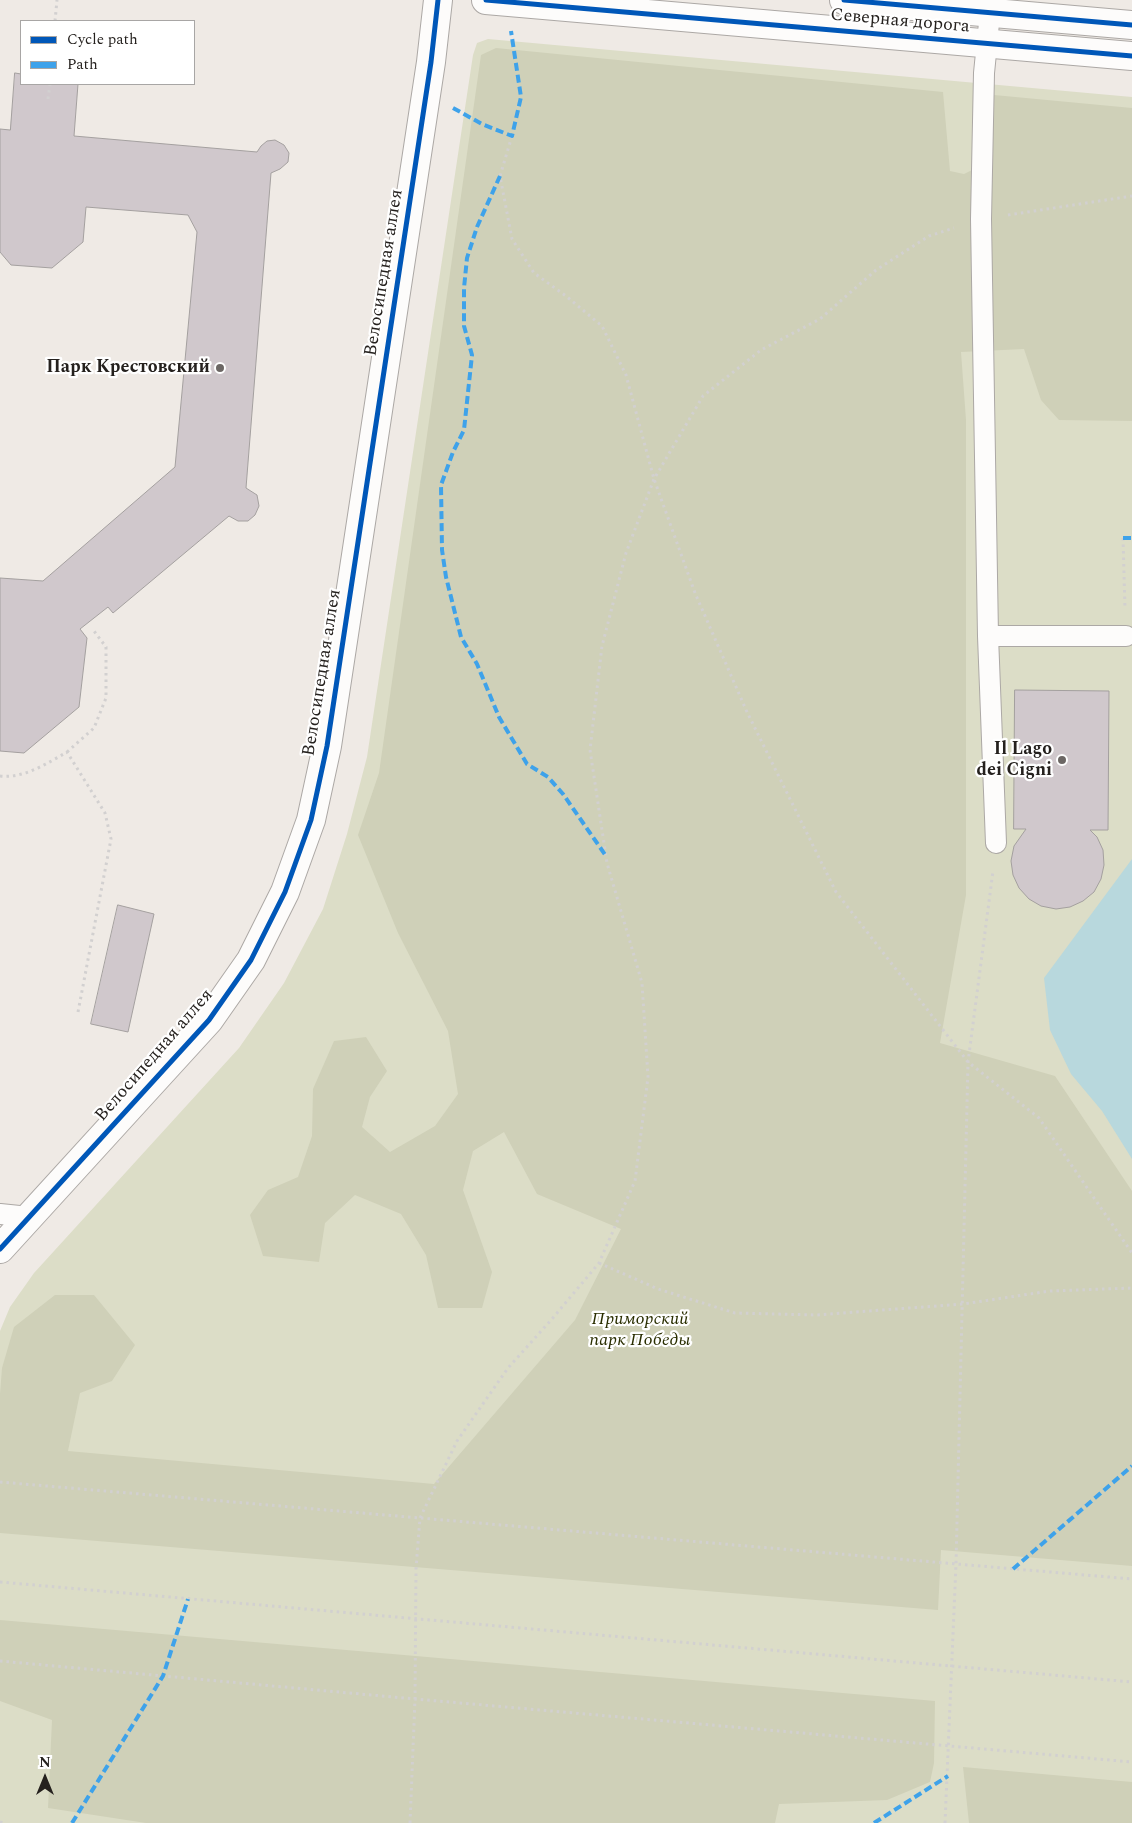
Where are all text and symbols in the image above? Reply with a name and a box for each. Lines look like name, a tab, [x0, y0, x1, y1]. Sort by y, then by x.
street label: Северная дорога	[829, 5, 971, 39]
legend	[20, 20, 195, 85]
text: Cycle path	[67, 28, 138, 51]
text: Path	[67, 53, 98, 76]
street label: Велосипедная аллея	[361, 188, 409, 358]
place label: Парк Крестовский	[46, 357, 210, 379]
marker: Парк Крестовский	[214, 362, 226, 374]
street label: Велосипедная аллея	[299, 588, 347, 758]
place label: Il Lago dei Cigni	[977, 739, 1052, 782]
marker: Il Lago dei Cigni	[1056, 754, 1068, 766]
street label: Велосипедная аллея	[92, 985, 218, 1127]
park label: Приморский парк Победы	[590, 1309, 690, 1352]
text: N	[39, 1752, 51, 1773]
north arrow	[20, 1753, 70, 1803]

